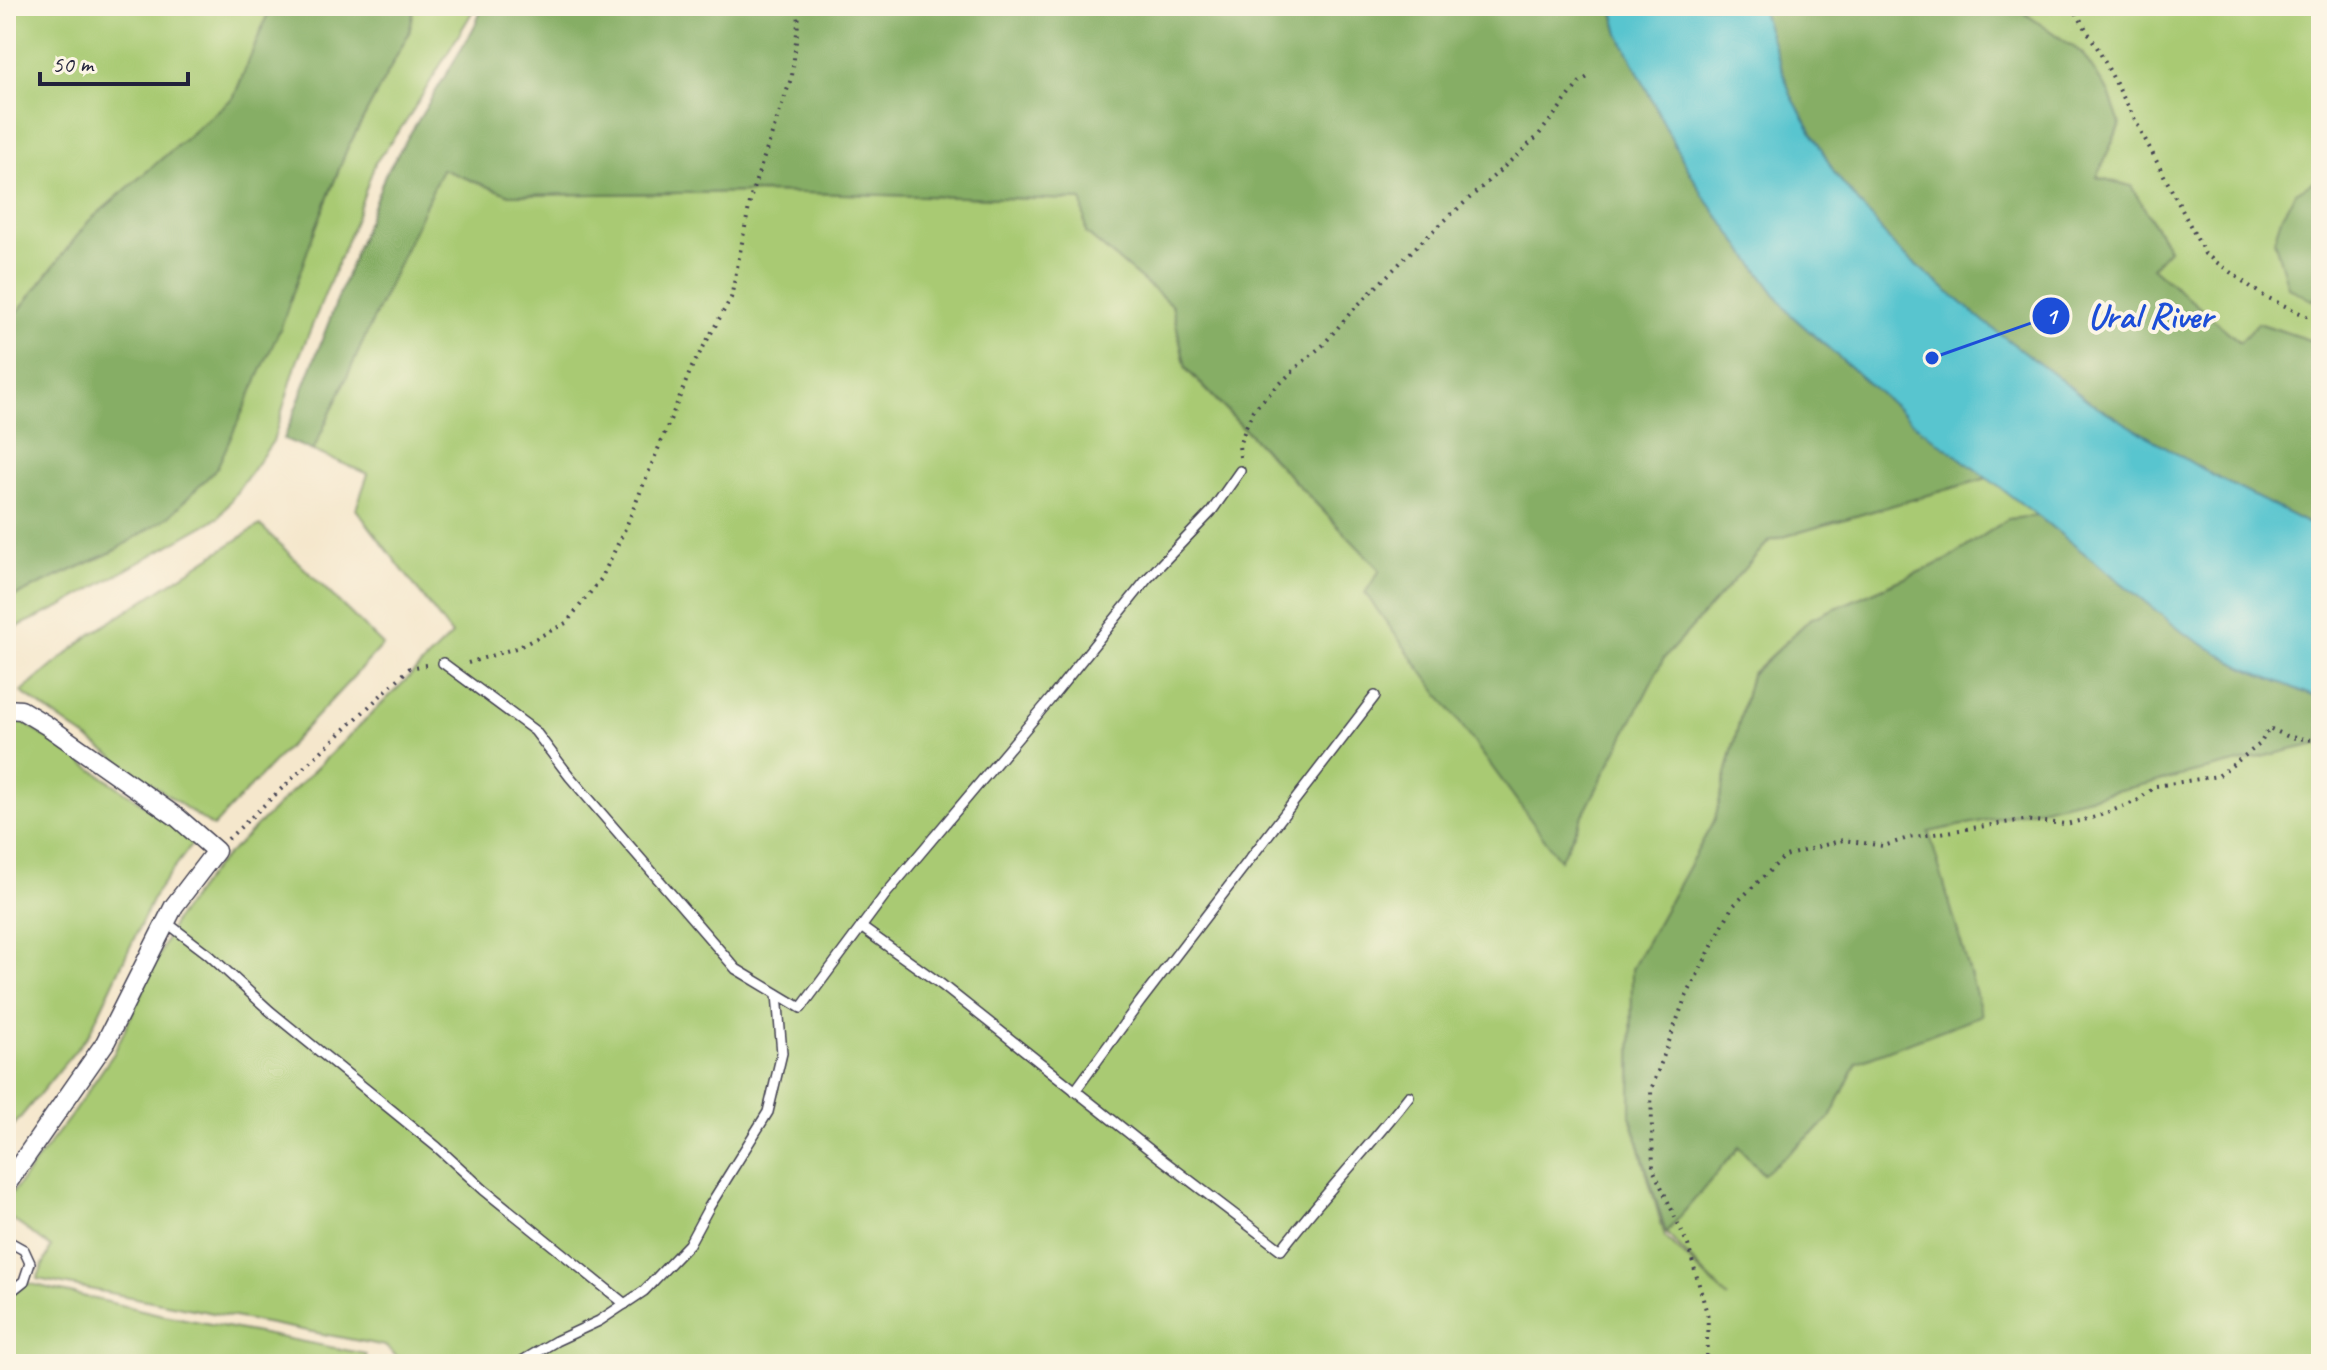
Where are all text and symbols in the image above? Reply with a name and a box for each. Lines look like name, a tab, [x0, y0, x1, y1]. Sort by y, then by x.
scale bar	[40, 36, 188, 86]
text: 50 m	[52, 49, 95, 79]
callout: Ural River	[2031, 286, 2229, 346]
text: Ural River	[2087, 293, 2217, 339]
text: 1	[2046, 301, 2060, 331]

